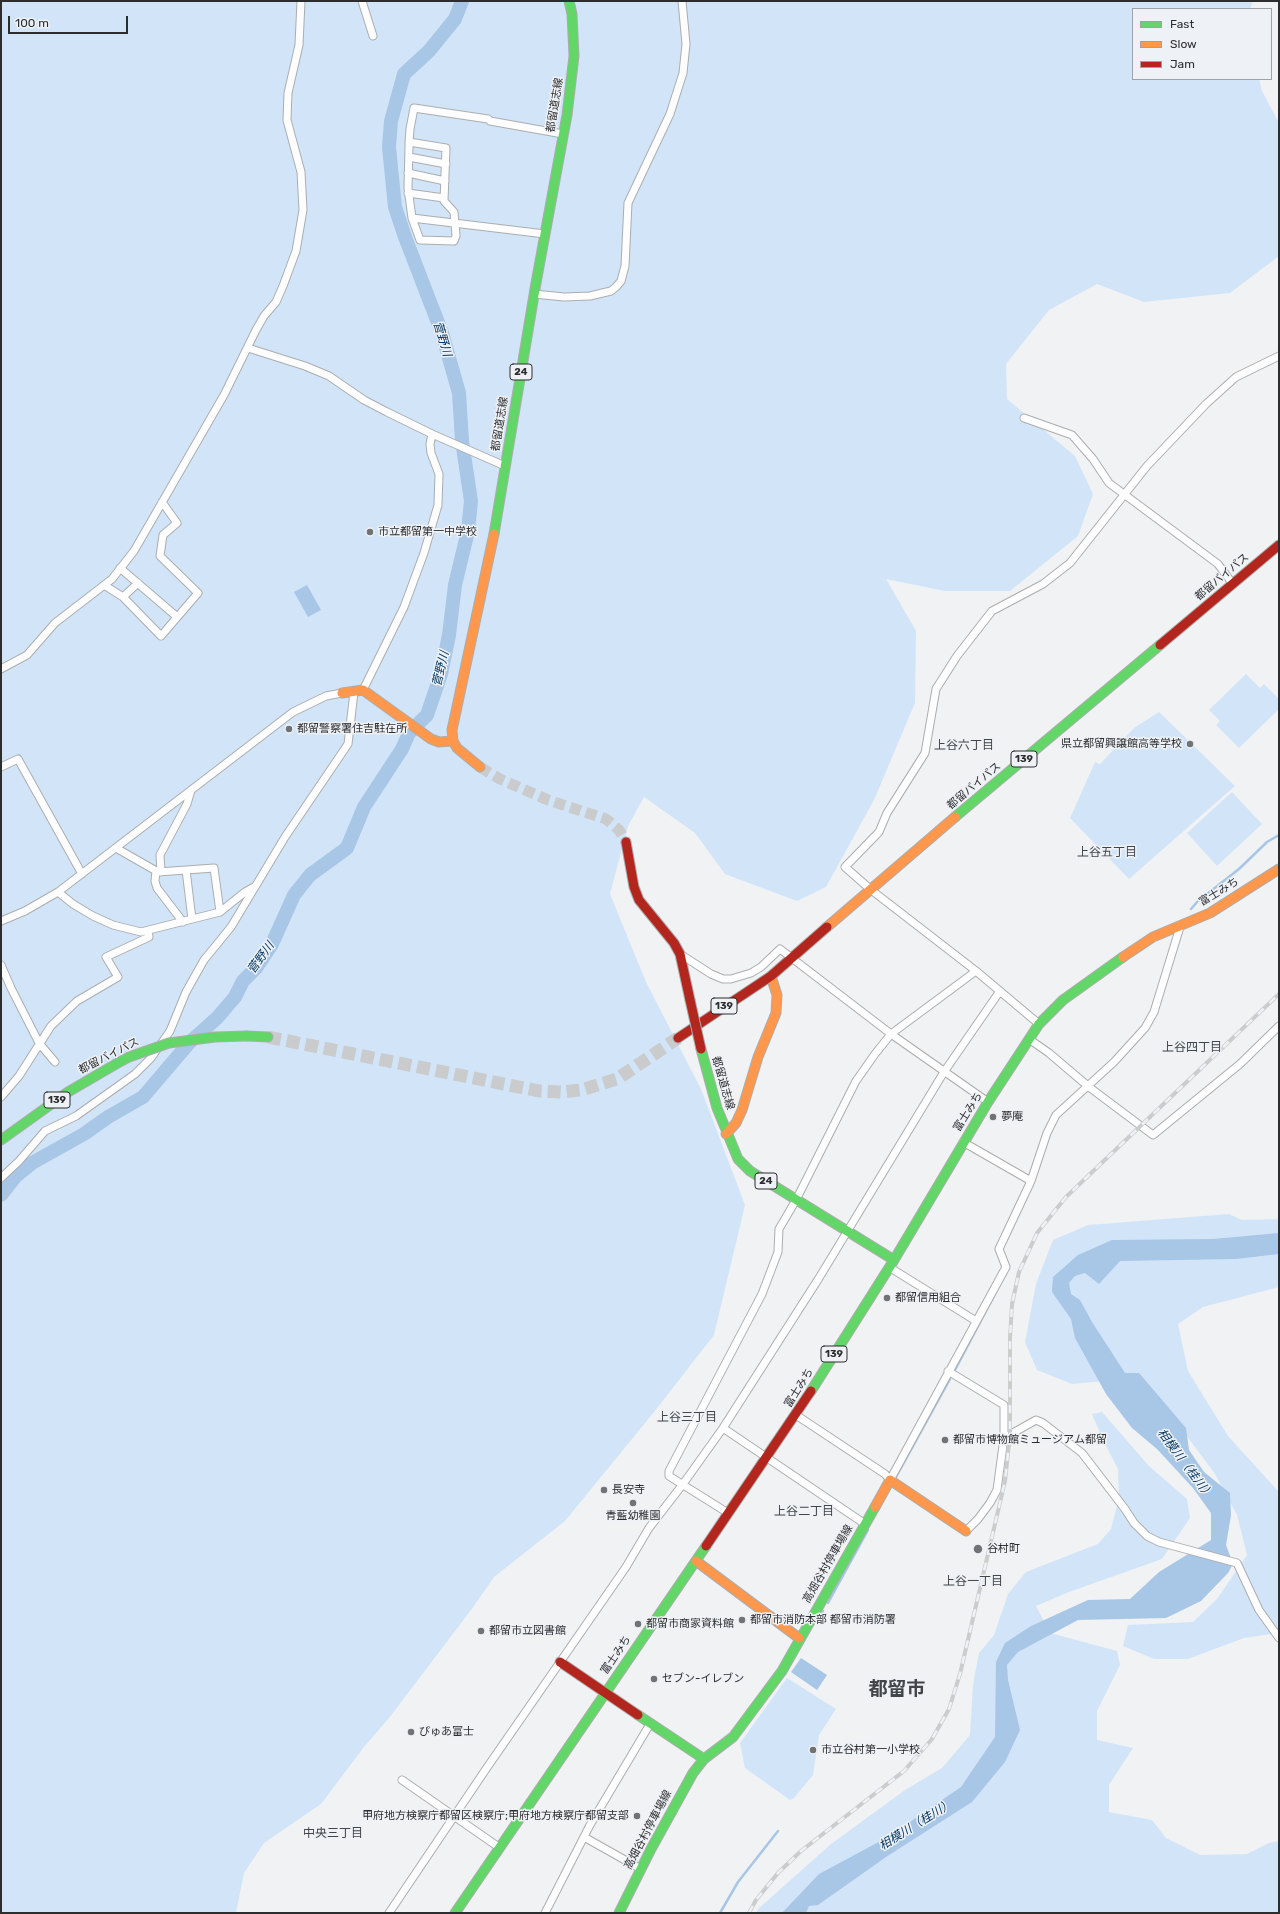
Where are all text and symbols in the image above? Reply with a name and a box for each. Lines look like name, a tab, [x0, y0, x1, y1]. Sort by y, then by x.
scale bar	[10, 8, 130, 34]
legend	[1132, 8, 1272, 80]
text: 100 m	[15, 16, 49, 30]
text: Fast	[1170, 17, 1194, 31]
text: Slow	[1170, 37, 1197, 51]
text: Jam	[1170, 57, 1195, 71]
street label: 都留道志線	[544, 77, 566, 133]
water label: 菅野川	[430, 320, 454, 358]
road number: 24	[510, 364, 532, 380]
street label: 都留道志線	[489, 396, 511, 452]
place label: 市立都留第一中学校	[378, 525, 477, 539]
marker: 市立都留第一中学校	[365, 527, 375, 537]
street label: 都留バイパス	[1192, 551, 1252, 603]
water label: 菅野川	[430, 650, 452, 688]
place label: 都留警察署住吉駐在所	[297, 722, 407, 736]
marker: 都留警察署住吉駐在所	[284, 724, 294, 734]
place label: 県立都留興譲館高等学校	[1061, 737, 1182, 751]
district label: 上谷六丁目	[934, 739, 994, 753]
marker: 県立都留興譲館高等学校	[1185, 739, 1195, 749]
road number: 139	[1011, 751, 1037, 767]
street label: 都留バイパス	[944, 760, 1004, 812]
district label: 上谷五丁目	[1077, 846, 1137, 860]
street label: 富士みち	[1197, 875, 1241, 909]
water label: 菅野川	[245, 939, 277, 977]
road number: 139	[711, 998, 737, 1014]
street label: 都留バイパス	[77, 1035, 141, 1077]
district label: 上谷四丁目	[1162, 1041, 1222, 1055]
street label: 都留道志線	[709, 1055, 737, 1111]
street label: 富士みち	[951, 1090, 985, 1134]
road number: 139	[44, 1092, 70, 1108]
place label: 夢庵	[1001, 1110, 1023, 1124]
marker: 夢庵	[988, 1112, 998, 1122]
road number: 24	[755, 1173, 777, 1189]
place label: 都留信用組合	[895, 1291, 961, 1305]
marker: 都留信用組合	[882, 1293, 892, 1303]
road number: 139	[821, 1346, 847, 1362]
street label: 富士みち	[782, 1366, 816, 1410]
district label: 上谷三丁目	[657, 1411, 717, 1425]
water label: 相模川（桂川）	[1154, 1426, 1216, 1502]
place label: 都留市博物館ミュージアム都留	[953, 1433, 1107, 1447]
marker: 都留市博物館ミュージアム都留	[940, 1435, 950, 1445]
place label: 長安寺	[612, 1483, 645, 1497]
marker: 長安寺	[599, 1485, 609, 1495]
marker: 青藍幼稚園	[628, 1498, 638, 1508]
district label: 上谷二丁目	[774, 1505, 834, 1519]
place label: 青藍幼稚園	[606, 1509, 660, 1523]
street label: 高畑谷村停車場線	[800, 1523, 856, 1605]
place label: 谷村町	[987, 1542, 1020, 1556]
marker: 谷村町	[972, 1543, 984, 1555]
district label: 上谷一丁目	[943, 1575, 1003, 1589]
place label: 都留市消防本部 都留市消防署	[750, 1613, 896, 1627]
marker: 都留市消防本部 都留市消防署	[737, 1615, 747, 1625]
place label: 都留市商家資料館	[646, 1617, 734, 1631]
marker: 都留市商家資料館	[633, 1619, 643, 1629]
place label: 都留市立図書館	[489, 1624, 566, 1638]
marker: 都留市立図書館	[476, 1626, 486, 1636]
street label: 富士みち	[598, 1633, 634, 1677]
place label: セブン-イレブン	[662, 1672, 744, 1686]
marker: セブン-イレブン	[649, 1674, 659, 1684]
district label: 都留市	[869, 1679, 925, 1701]
place label: ぴゅあ富士	[419, 1725, 474, 1739]
marker: ぴゅあ富士	[406, 1727, 416, 1737]
place label: 市立谷村第一小学校	[821, 1743, 920, 1757]
marker: 市立谷村第一小学校	[808, 1745, 818, 1755]
street label: 高畑谷村停車場線	[622, 1788, 674, 1872]
water label: 相模川（桂川）	[877, 1797, 955, 1853]
place label: 甲府地方検察庁都留区検察庁;甲府地方検察庁都留支部	[362, 1809, 629, 1823]
marker: 甲府地方検察庁都留区検察庁;甲府地方検察庁都留支部	[632, 1811, 642, 1821]
district label: 中央三丁目	[303, 1827, 363, 1841]

